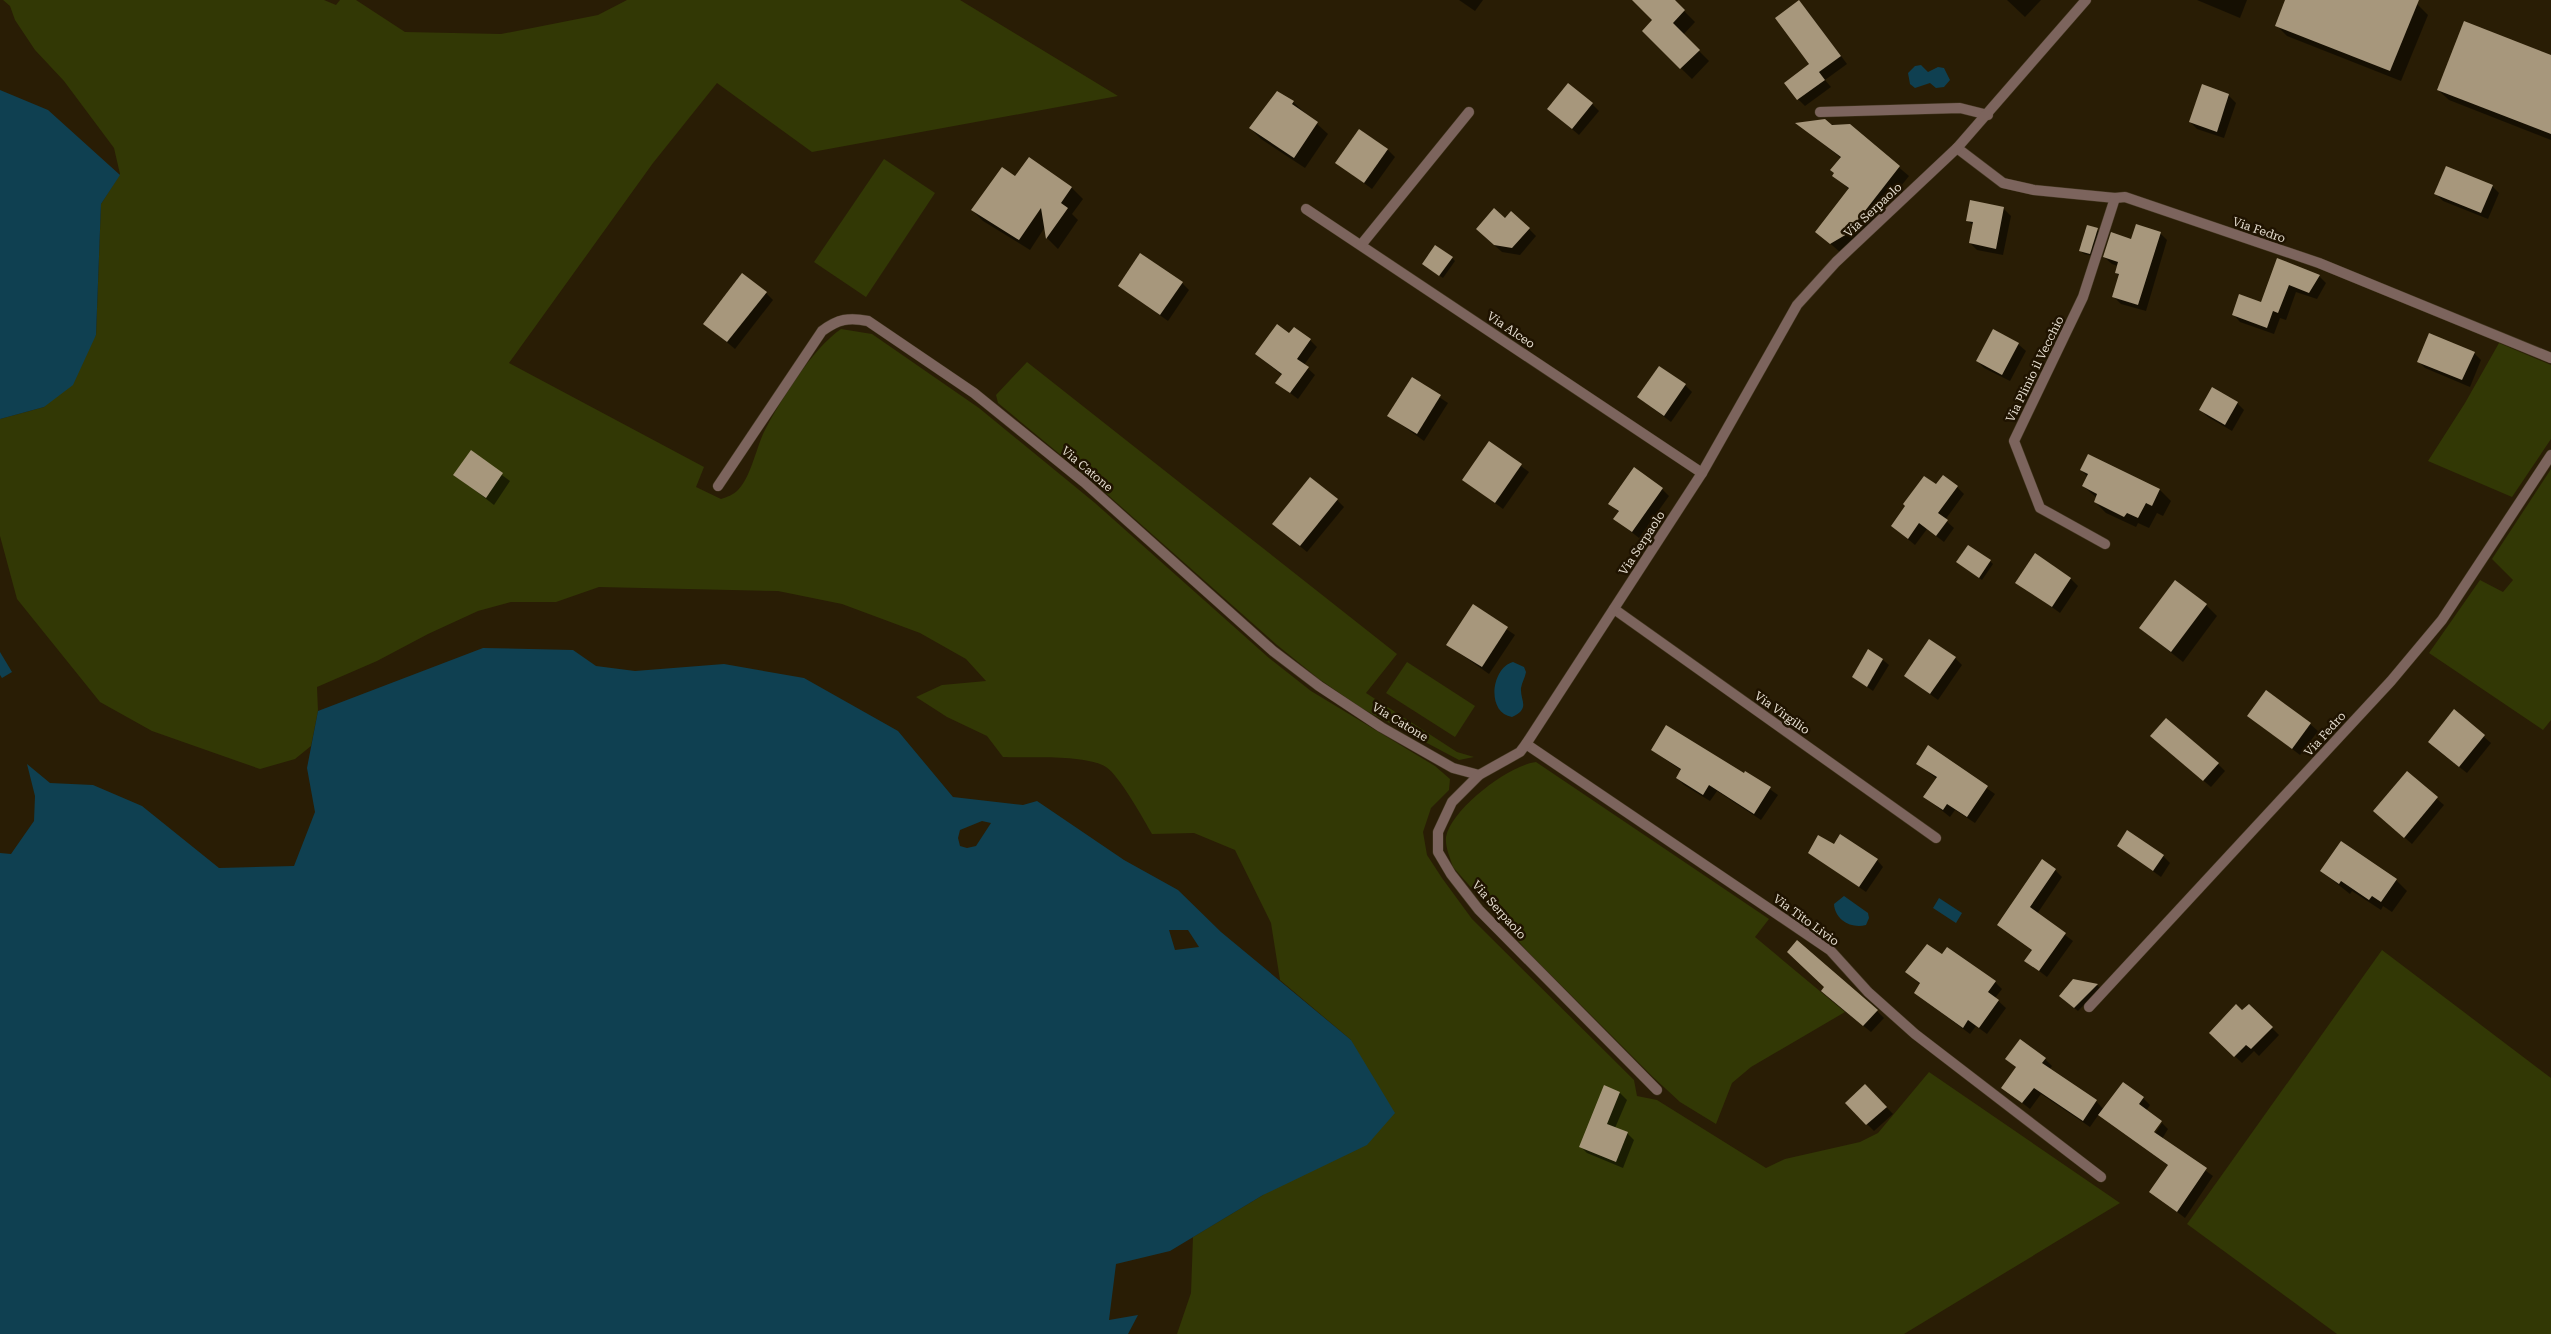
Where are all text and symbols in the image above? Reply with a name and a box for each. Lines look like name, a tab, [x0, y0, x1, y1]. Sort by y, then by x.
street label: Via Serpaolo	[1841, 180, 1905, 240]
street label: Via Fedro	[2231, 214, 2287, 246]
street label: Via Alceo	[1484, 309, 1538, 351]
street label: Via Plinio il Vecchio	[2003, 314, 2067, 424]
street label: Via Catone	[1058, 443, 1116, 495]
street label: Via Serpaolo	[1616, 508, 1668, 578]
street label: Via Virgilio	[1752, 689, 1812, 737]
street label: Via Catone	[1369, 700, 1431, 744]
street label: Via Fedro	[2301, 709, 2349, 759]
street label: Via Serpaolo	[1469, 878, 1529, 942]
street label: Via Tito Livio	[1770, 891, 1842, 949]

